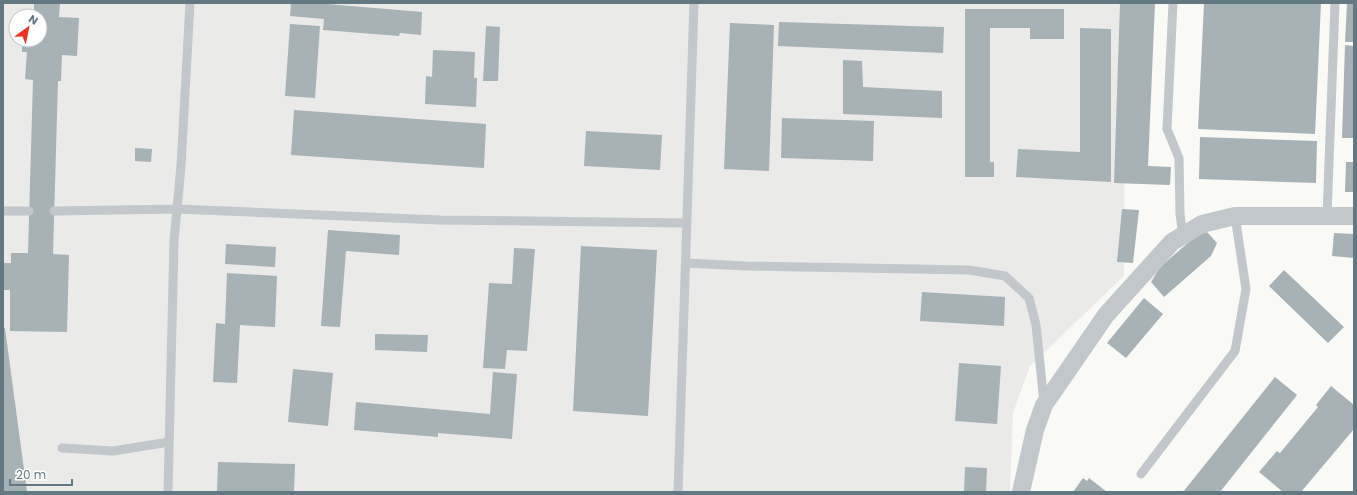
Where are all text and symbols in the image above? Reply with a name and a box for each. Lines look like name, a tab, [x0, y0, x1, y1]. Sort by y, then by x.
north arrow	[8, 8, 48, 48]
text: N	[26, 11, 41, 29]
scale bar	[10, 461, 72, 487]
text: 20 m	[16, 466, 46, 483]

